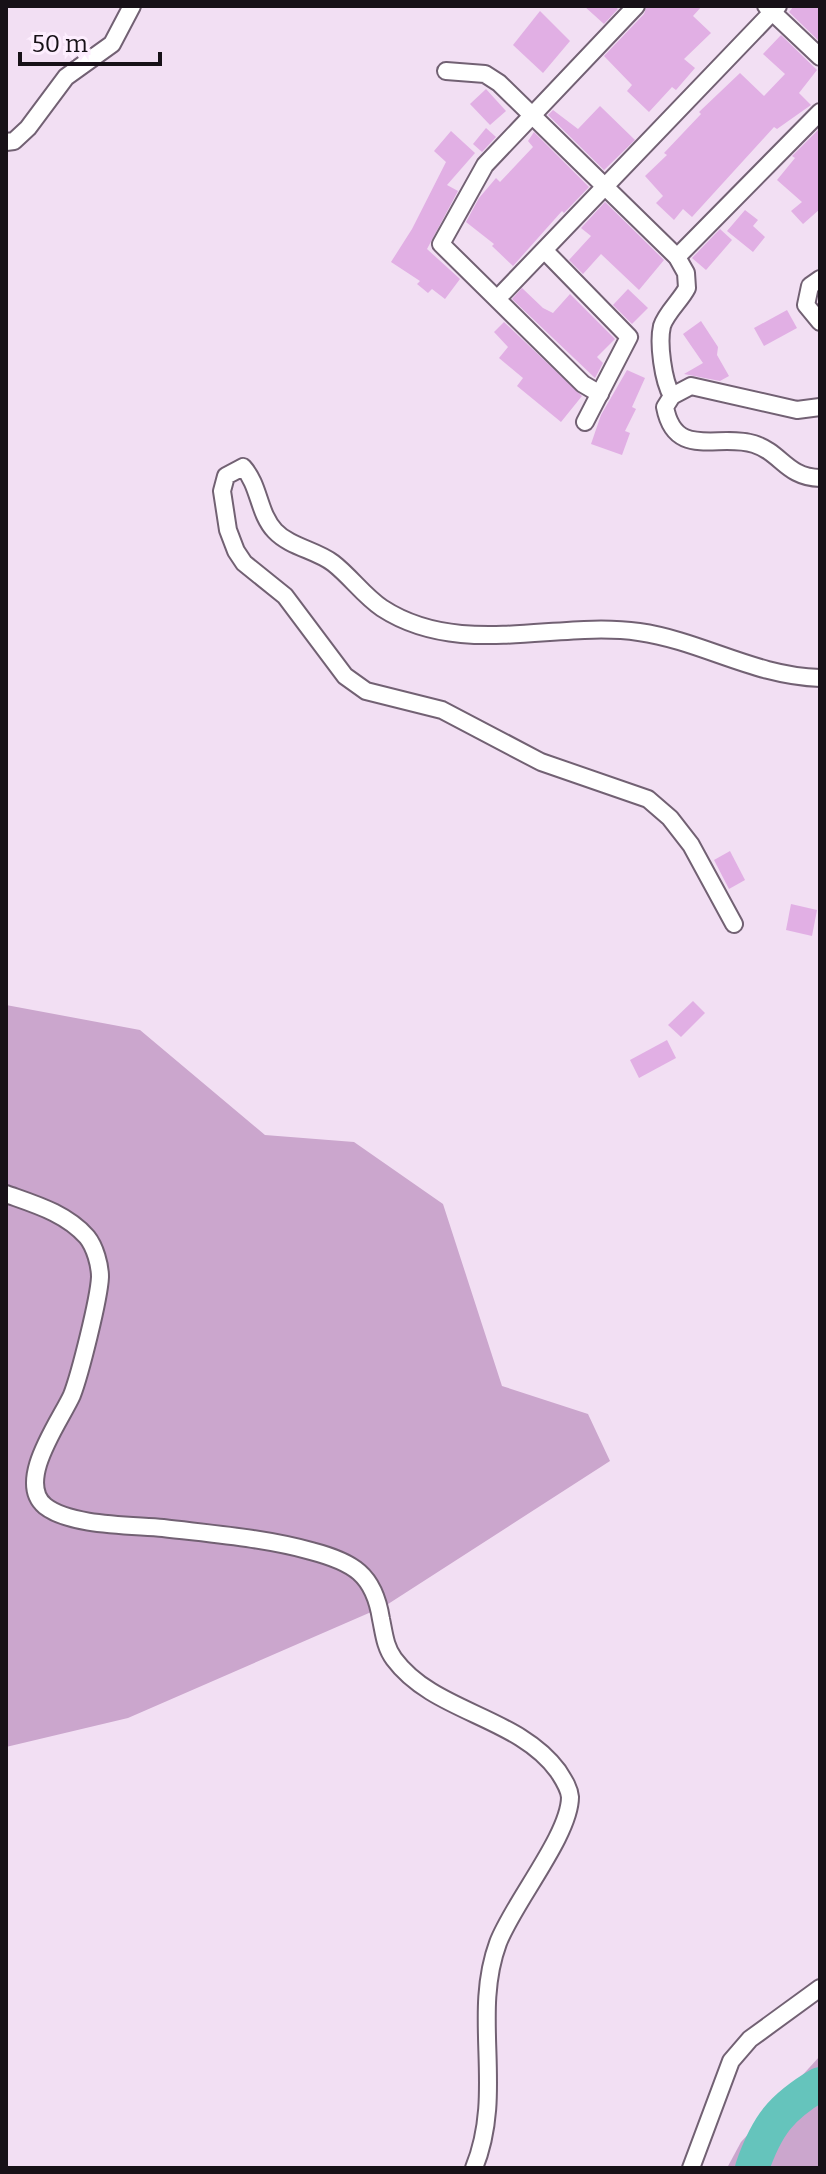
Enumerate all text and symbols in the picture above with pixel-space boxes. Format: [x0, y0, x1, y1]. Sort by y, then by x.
scale bar [20, 16, 160, 66]
text: 50 m [32, 30, 88, 58]

